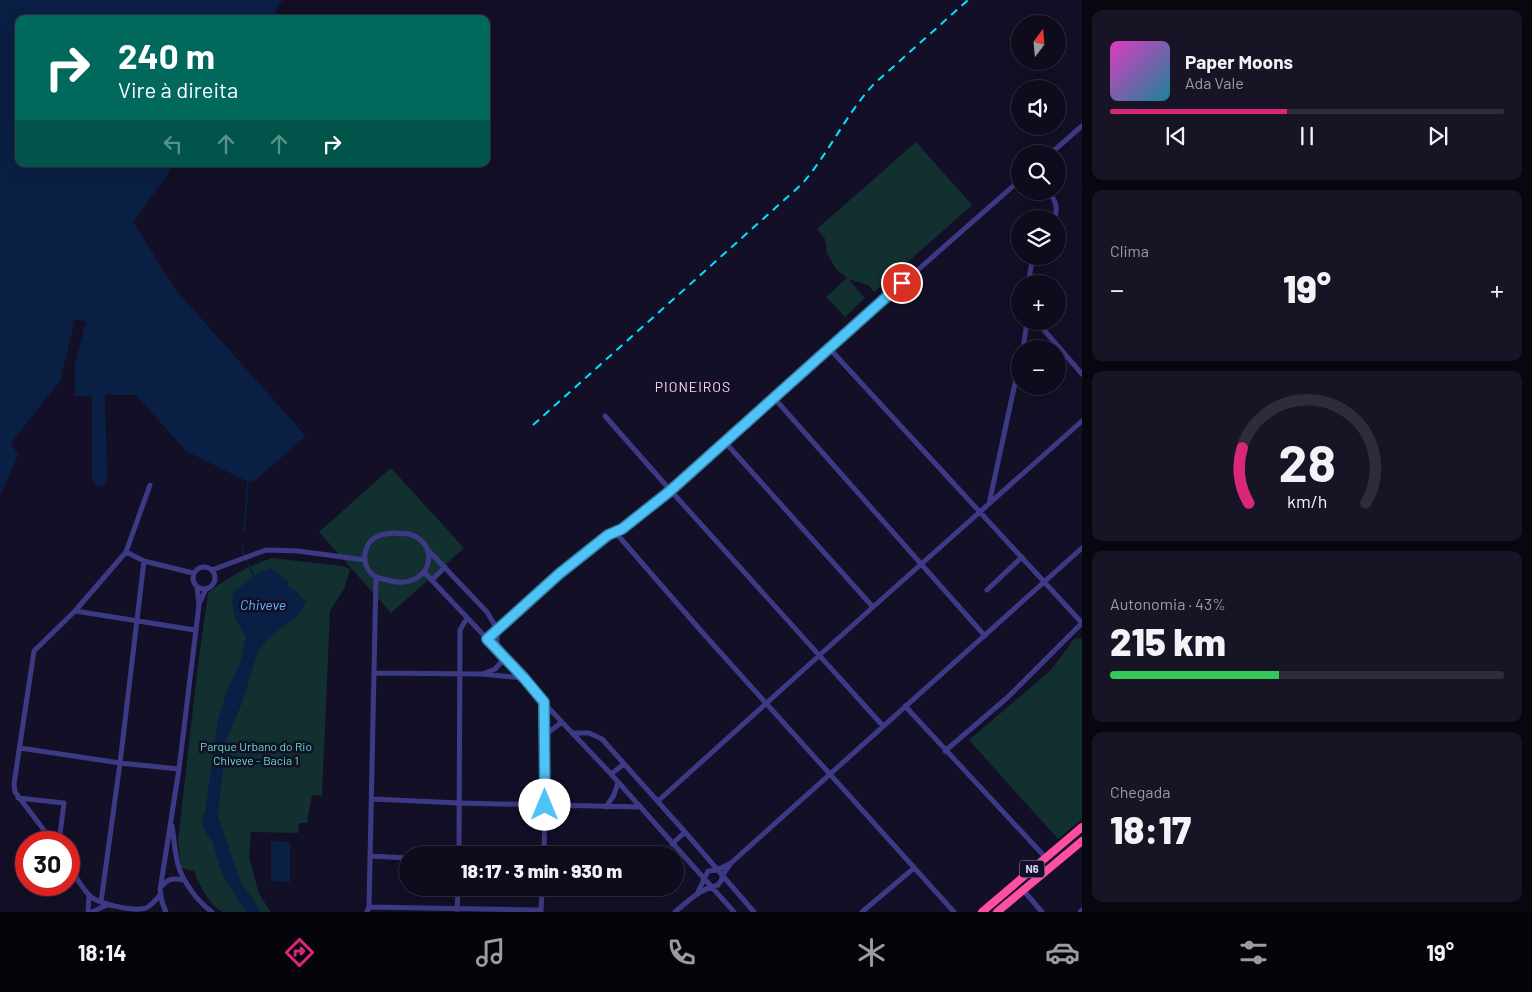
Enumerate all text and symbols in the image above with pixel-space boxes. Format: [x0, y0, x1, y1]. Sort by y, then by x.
north arrow [1011, 15, 1066, 70]
map controls [1011, 15, 1066, 395]
text: 240 m [118, 34, 215, 76]
icon: right [35, 35, 100, 100]
text: Paper Moons [1185, 50, 1293, 73]
text: Ada Vale [1185, 73, 1244, 92]
text: Vire à direita [118, 76, 238, 102]
button: sound [1011, 80, 1066, 135]
icon: previous [1162, 122, 1190, 150]
icon: pause [1293, 122, 1321, 150]
icon: next [1424, 122, 1452, 150]
icon: left [159, 130, 187, 158]
icon: ahead [212, 130, 240, 158]
icon: ahead [265, 130, 293, 158]
icon: right [318, 130, 346, 158]
button: search [1011, 145, 1066, 200]
button: layers [1011, 210, 1066, 265]
text: Clima [1110, 241, 1149, 260]
pin [881, 262, 923, 304]
text: 19° [1283, 265, 1331, 311]
icon: arrive [888, 269, 916, 297]
text: − [1110, 272, 1124, 306]
text: + [1490, 272, 1504, 306]
button: + [1011, 275, 1066, 330]
button: − [1011, 340, 1066, 395]
district label: PIONEIROS [655, 378, 731, 395]
text: 28 [1278, 430, 1336, 492]
text: km/h [1287, 490, 1327, 512]
text: Autonomia · 43% [1110, 594, 1226, 613]
water label: Chiveve [240, 596, 286, 613]
text: 215 km [1110, 618, 1226, 664]
park label: Parque Urbano do Rio Chiveve - Bacia 1 [200, 739, 312, 767]
position arrow [518, 778, 570, 830]
text: Chegada [1110, 782, 1170, 801]
text: 18:17 [1110, 806, 1191, 852]
speed limit sign: 30 [15, 831, 80, 896]
text: 18:17 · 3 min · 930 m [461, 859, 622, 882]
road number: N6 [1020, 861, 1044, 878]
icon: directions [282, 935, 317, 970]
icon: music [473, 935, 508, 970]
icon: phone [664, 935, 699, 970]
icon: climate [854, 935, 889, 970]
icon: car [1045, 935, 1080, 970]
icon: filters [1236, 935, 1271, 970]
text: 18:14 [78, 939, 127, 965]
text: 19° [1426, 939, 1454, 965]

